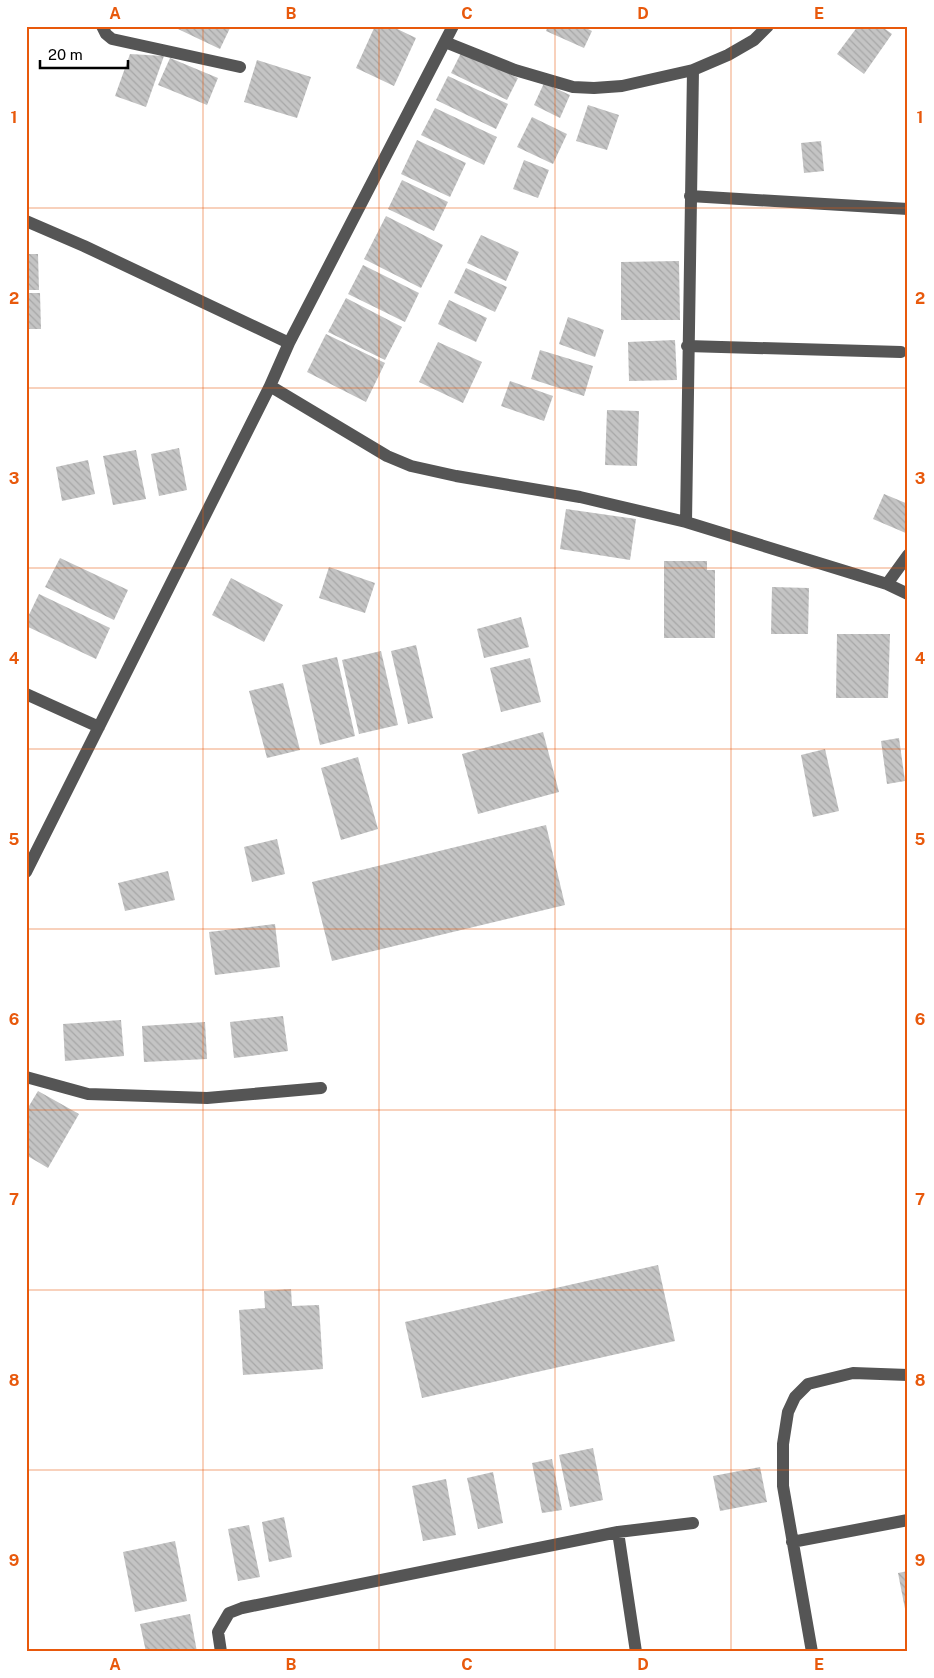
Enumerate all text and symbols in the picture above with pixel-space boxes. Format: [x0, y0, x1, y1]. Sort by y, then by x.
text: A [109, 4, 121, 23]
text: B [286, 4, 297, 23]
text: C [461, 4, 473, 23]
text: D [637, 4, 649, 23]
text: E [814, 4, 824, 23]
scale bar [40, 38, 128, 70]
text: 20 m [48, 46, 83, 63]
text: 1 [11, 108, 17, 127]
text: 1 [917, 108, 923, 127]
text: 2 [9, 289, 19, 308]
text: 2 [915, 289, 925, 308]
text: 3 [9, 469, 19, 488]
text: 3 [915, 469, 925, 488]
text: 4 [9, 649, 20, 668]
text: 4 [915, 649, 926, 668]
text: 5 [9, 830, 20, 849]
text: 5 [915, 830, 926, 849]
text: 6 [9, 1010, 19, 1029]
text: 6 [915, 1010, 925, 1029]
text: 7 [9, 1190, 19, 1209]
text: 7 [915, 1190, 925, 1209]
text: 8 [9, 1371, 20, 1390]
text: 8 [915, 1371, 926, 1390]
text: 9 [9, 1551, 19, 1570]
text: 9 [915, 1551, 925, 1570]
text: A [109, 1655, 121, 1674]
text: B [286, 1655, 297, 1674]
text: C [461, 1655, 473, 1674]
text: D [637, 1655, 649, 1674]
text: E [814, 1655, 824, 1674]

